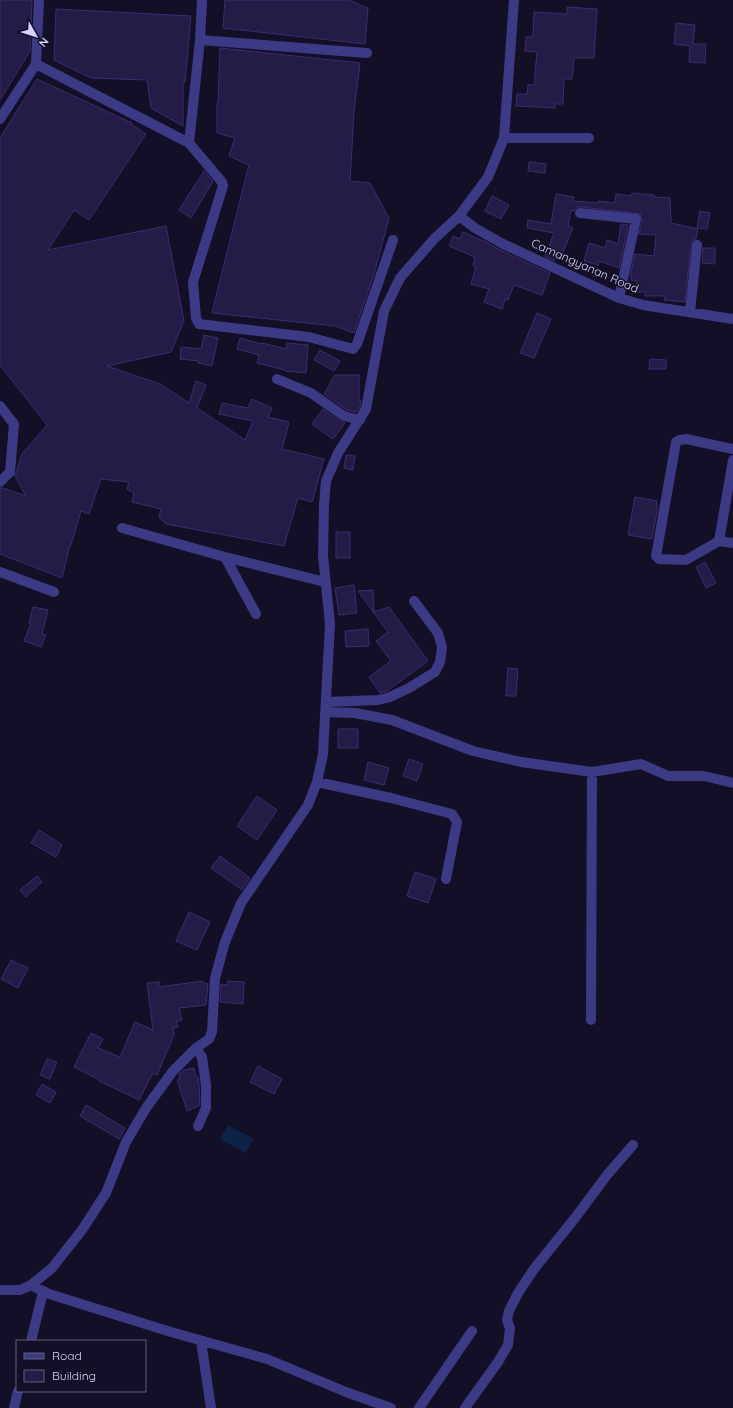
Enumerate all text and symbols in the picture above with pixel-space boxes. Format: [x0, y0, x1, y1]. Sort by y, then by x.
north arrow [16, 16, 56, 56]
text: N [36, 35, 52, 50]
street label: Camangyanan Road [529, 235, 641, 296]
legend [16, 1340, 146, 1392]
text: Road [52, 1348, 82, 1363]
text: Building [52, 1368, 96, 1383]

